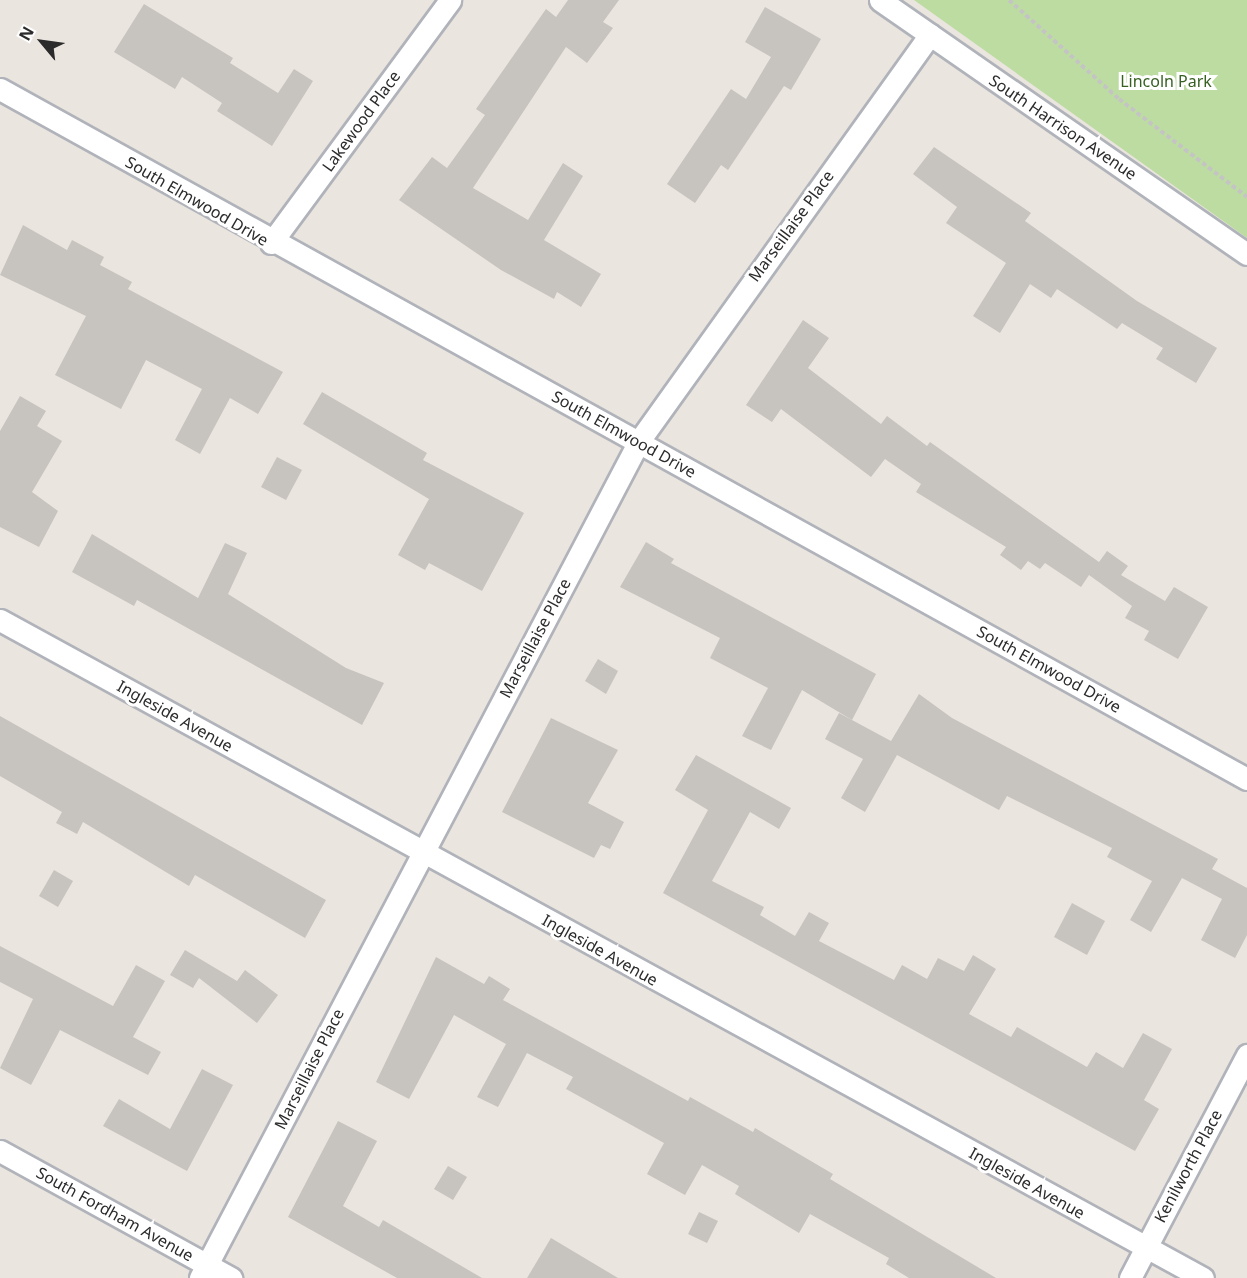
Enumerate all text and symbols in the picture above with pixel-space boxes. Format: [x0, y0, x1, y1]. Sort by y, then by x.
north arrow [12, 12, 72, 72]
text: N [13, 22, 39, 44]
street label: Lakewood Place [318, 67, 404, 175]
street label: South Harrison Avenue [986, 70, 1140, 184]
park label: Lincoln Park [1120, 71, 1212, 91]
street label: South Elmwood Drive [122, 152, 272, 250]
street label: Marseillaise Place [744, 167, 838, 285]
street label: South Elmwood Drive [549, 386, 699, 482]
street label: Marseillaise Place [495, 575, 575, 701]
street label: South Elmwood Drive [974, 621, 1124, 717]
street label: Ingleside Avenue [114, 676, 236, 756]
street label: Ingleside Avenue [539, 910, 661, 990]
street label: Marseillaise Place [270, 1006, 348, 1132]
street label: Kenilworth Place [1150, 1106, 1226, 1226]
street label: Ingleside Avenue [966, 1143, 1088, 1223]
street label: South Fordham Avenue [33, 1163, 197, 1265]

